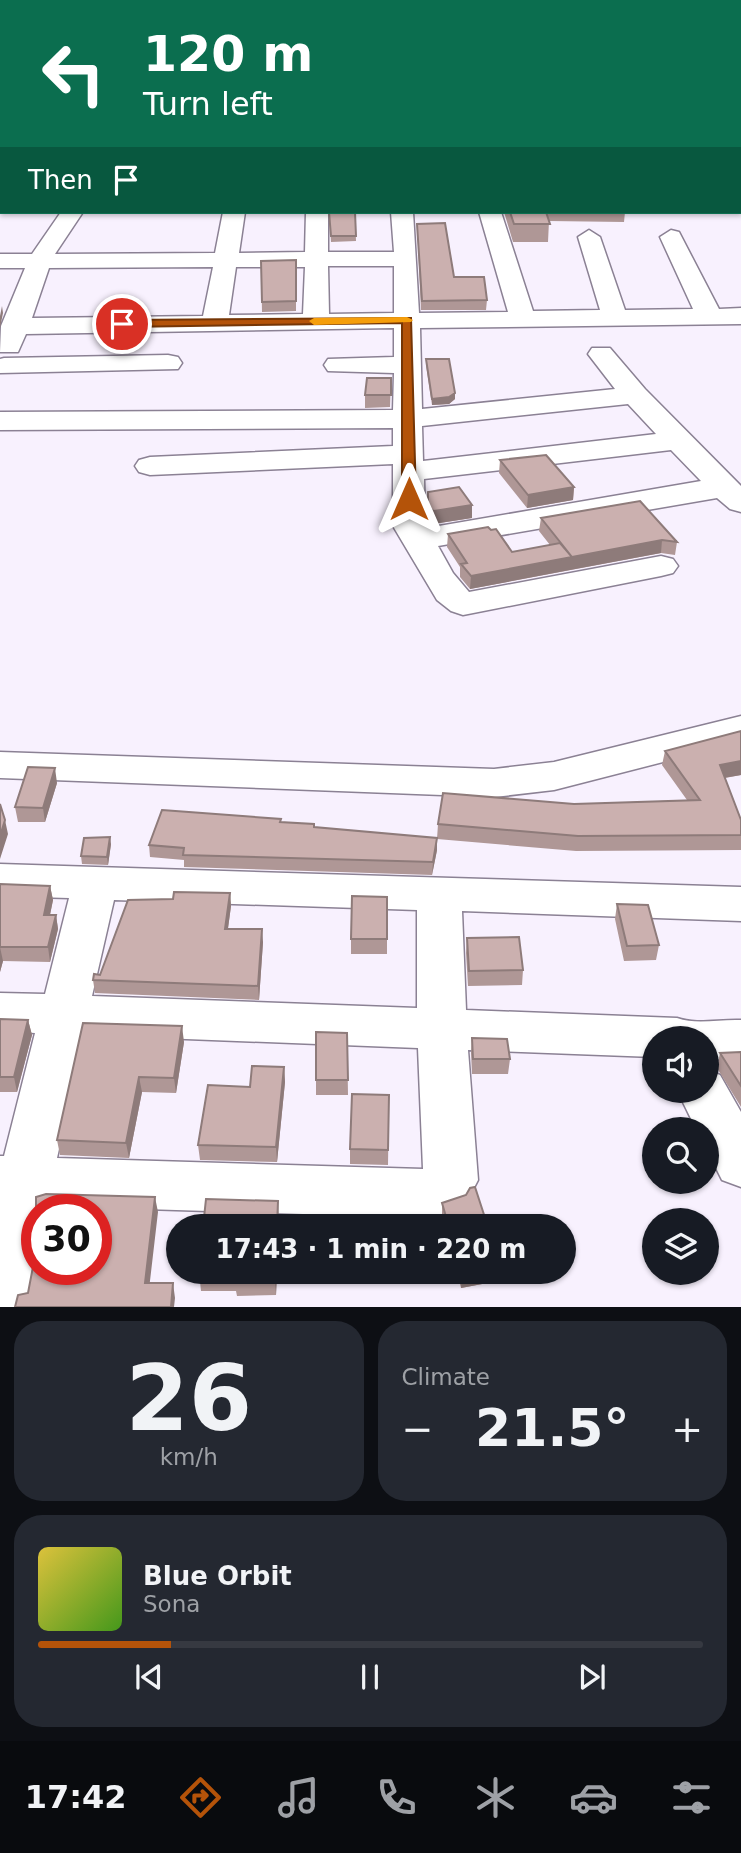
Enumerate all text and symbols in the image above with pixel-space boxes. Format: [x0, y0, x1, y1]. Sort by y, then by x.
text: 120 m [143, 26, 313, 83]
icon: left [28, 28, 119, 119]
text: Turn left [143, 85, 273, 123]
icon: arrive [107, 161, 145, 199]
text: Then [28, 165, 93, 195]
pin [92, 294, 152, 354]
icon: arrive [103, 305, 141, 343]
position arrow [372, 462, 446, 536]
map controls [642, 1026, 719, 1285]
button: sound [642, 1026, 719, 1103]
button: search [642, 1117, 719, 1194]
speed limit sign: 30 [21, 1194, 112, 1285]
button: layers [642, 1208, 719, 1285]
text: 17:43 · 1 min · 220 m [216, 1234, 526, 1264]
text: 26 [125, 1346, 252, 1451]
text: Climate [402, 1364, 490, 1390]
text: 21.5° [475, 1398, 629, 1458]
text: − [402, 1407, 433, 1451]
text: + [671, 1407, 703, 1451]
text: km/h [160, 1444, 218, 1470]
text: Blue Orbit [143, 1561, 292, 1591]
text: Sona [143, 1591, 200, 1617]
icon: previous [130, 1658, 168, 1696]
icon: pause [351, 1658, 389, 1696]
icon: next [573, 1658, 611, 1696]
icon: directions [176, 1773, 225, 1822]
icon: music [274, 1773, 323, 1822]
icon: phone [372, 1773, 421, 1822]
icon: climate [471, 1773, 520, 1822]
icon: car [569, 1773, 618, 1822]
icon: filters [667, 1773, 716, 1822]
text: 17:42 [25, 1778, 127, 1816]

